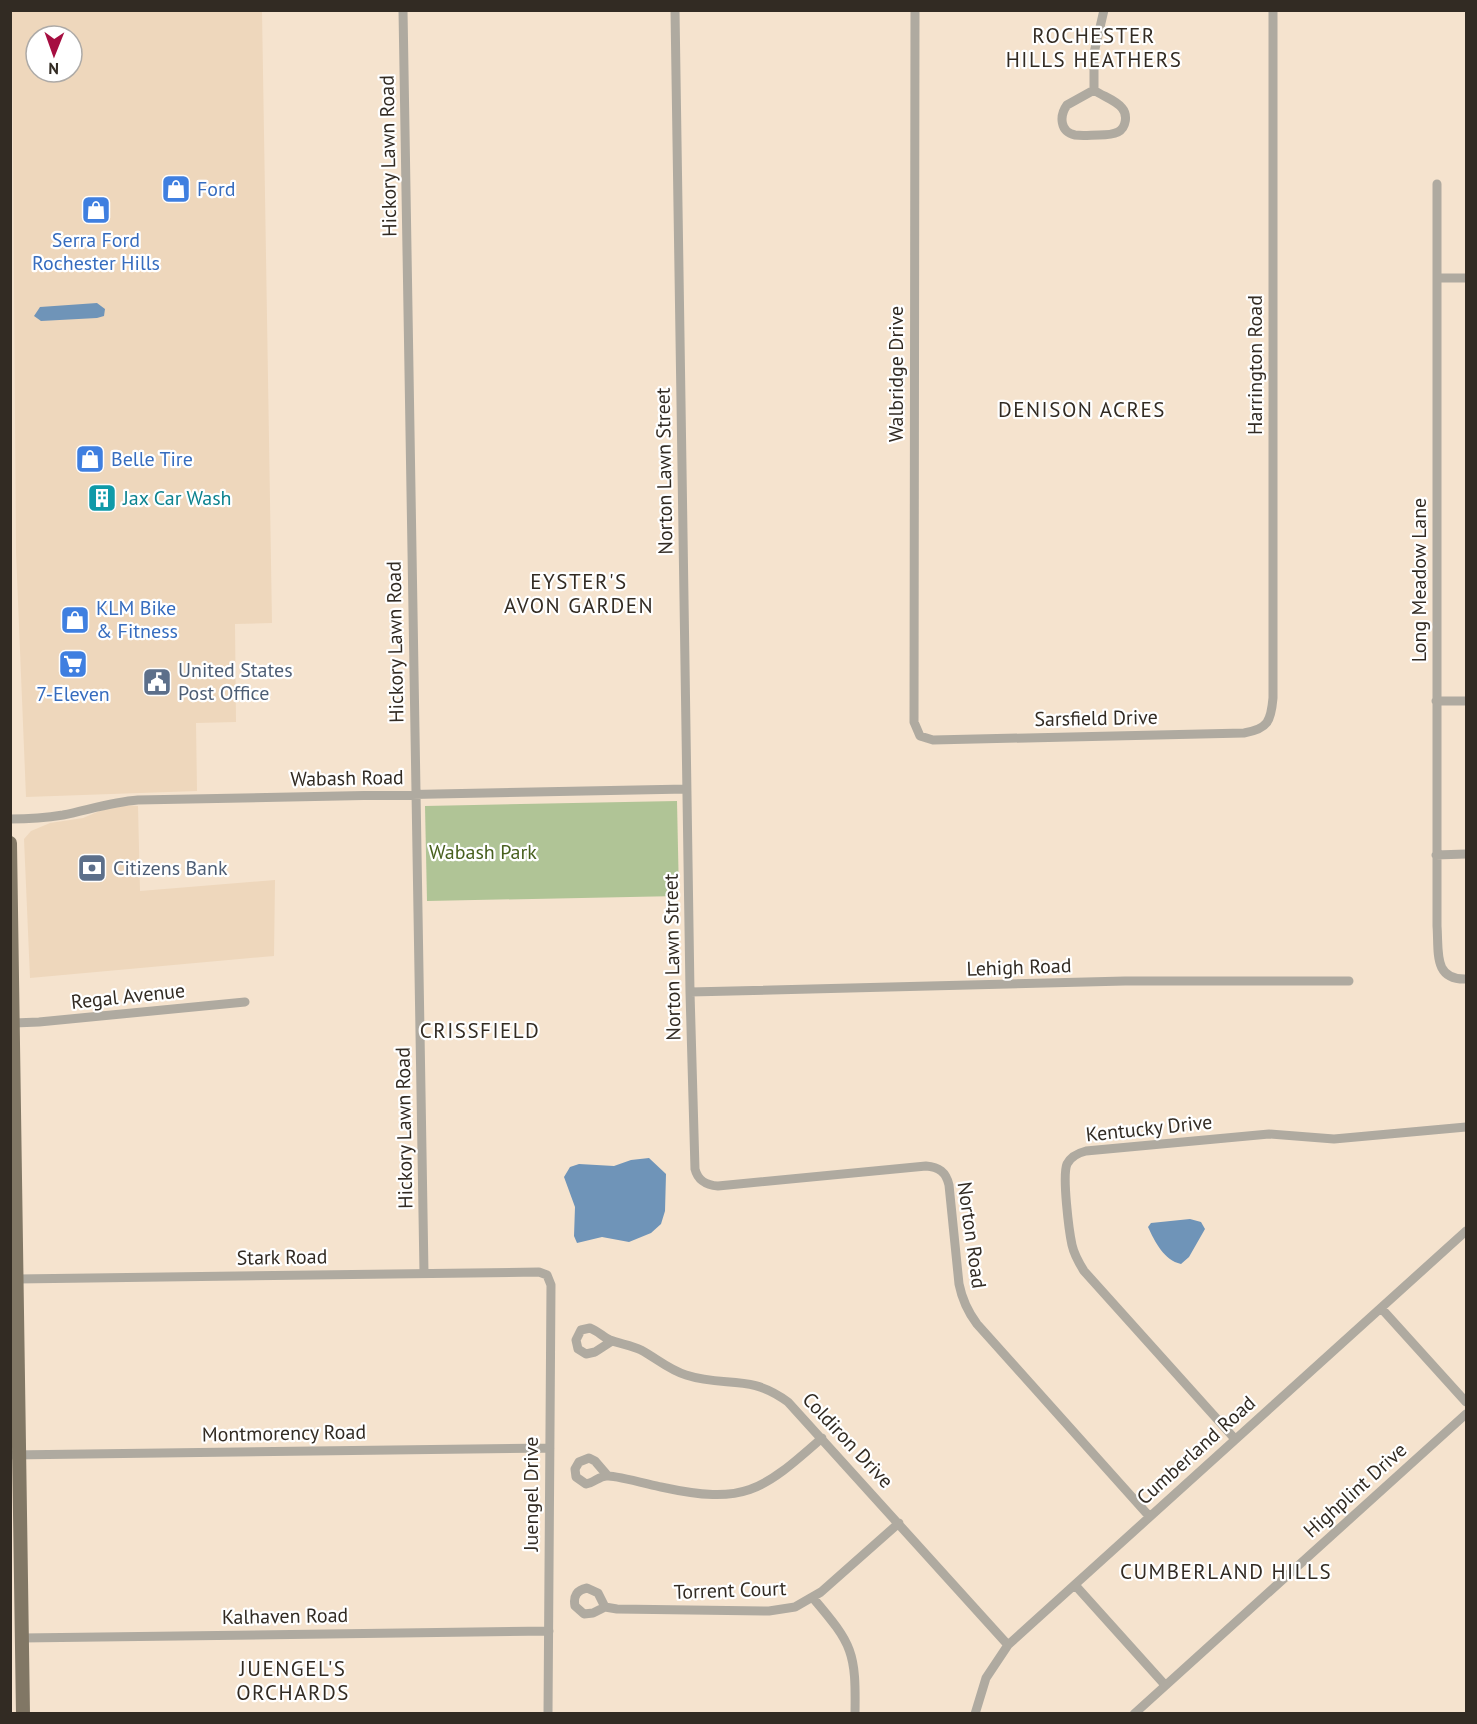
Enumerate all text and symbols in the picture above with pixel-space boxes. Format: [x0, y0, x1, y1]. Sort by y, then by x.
district label: ROCHESTER HILLS HEATHERS [1006, 22, 1182, 73]
north arrow [24, 24, 84, 84]
text: N [48, 59, 59, 79]
street label: Hickory Lawn Road [374, 75, 402, 237]
shop icon: Ford [160, 173, 192, 205]
place label: Ford [197, 176, 236, 202]
shop icon: Serra Ford Rochester Hills [80, 194, 112, 226]
place label: Serra Ford Rochester Hills [32, 227, 160, 276]
street label: Harrington Road [1242, 295, 1268, 435]
street label: Walbridge Drive [883, 306, 909, 442]
street label: Norton Lawn Street [650, 387, 678, 555]
district label: DENISON ACRES [998, 396, 1166, 423]
shop icon: Belle Tire [74, 443, 106, 475]
place label: Belle Tire [111, 446, 193, 472]
building icon: Jax Car Wash [86, 482, 118, 514]
place label: Jax Car Wash [122, 485, 232, 511]
street label: Long Meadow Lane [1406, 498, 1432, 662]
street label: Hickory Lawn Road [381, 561, 409, 723]
district label: EYSTER'S AVON GARDEN [504, 568, 654, 619]
place label: KLM Bike & Fitness [96, 595, 178, 644]
shop icon: KLM Bike & Fitness [59, 604, 91, 636]
supermarket icon: 7-Eleven [57, 648, 89, 680]
place label: United States Post Office [178, 657, 293, 706]
public building icon: United States Post Office [141, 666, 173, 698]
place label: 7-Eleven [36, 681, 110, 707]
street label: Sarsfield Drive [1034, 704, 1158, 732]
street label: Wabash Road [290, 764, 404, 792]
park label: Wabash Park [429, 839, 537, 865]
bank icon: Citizens Bank [76, 852, 108, 884]
place label: Citizens Bank [113, 855, 228, 881]
street label: Norton Lawn Street [658, 873, 686, 1041]
street label: Lehigh Road [966, 952, 1072, 982]
street label: Regal Avenue [70, 977, 186, 1015]
district label: CRISSFIELD [420, 1017, 540, 1044]
street label: Hickory Lawn Road [390, 1047, 418, 1209]
street label: Kentucky Drive [1084, 1108, 1214, 1148]
street label: Norton Road [952, 1180, 992, 1290]
street label: Stark Road [236, 1243, 328, 1271]
street label: Coldiron Drive [797, 1387, 899, 1493]
street label: Cumberland Road [1131, 1390, 1261, 1510]
street label: Montmorency Road [202, 1419, 366, 1447]
street label: Juengel Drive [518, 1437, 544, 1552]
street label: Highplint Drive [1298, 1437, 1412, 1543]
district label: CUMBERLAND HILLS [1120, 1558, 1332, 1585]
street label: Torrent Court [673, 1575, 787, 1605]
street label: Kalhaven Road [222, 1602, 348, 1630]
district label: JUENGEL'S ORCHARDS [236, 1655, 350, 1706]

